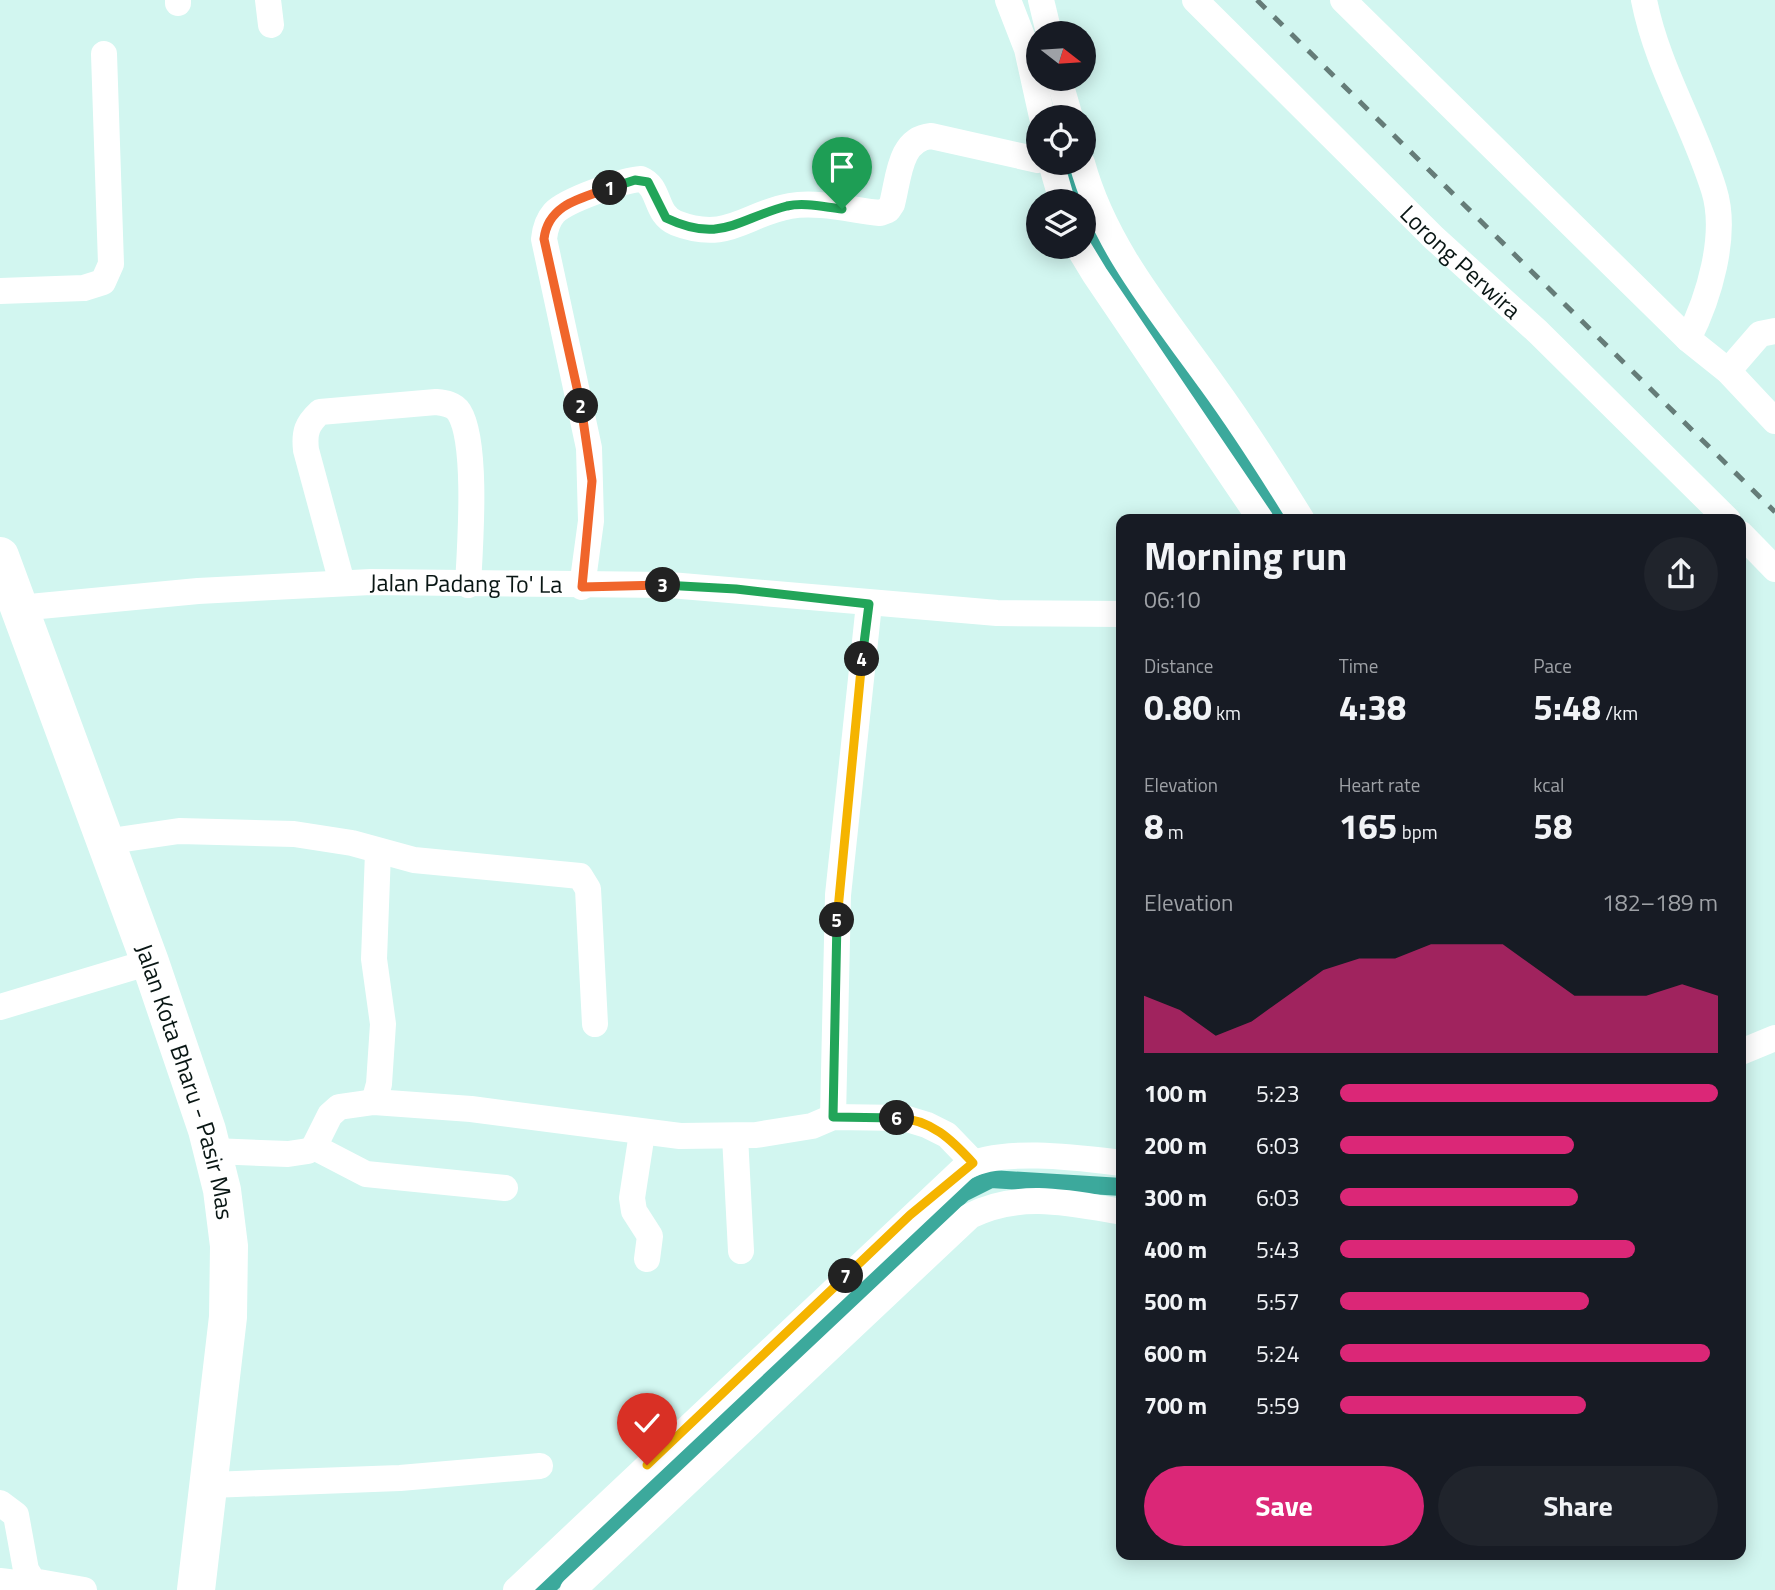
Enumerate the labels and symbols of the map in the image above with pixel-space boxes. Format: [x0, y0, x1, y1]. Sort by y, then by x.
north arrow [1026, 21, 1096, 91]
pin [812, 137, 872, 209]
pin: 1 [592, 170, 628, 206]
street label: Lorong Perwira [1392, 196, 1530, 327]
pin: 2 [564, 388, 598, 424]
street label: Jalan Padang To' La [369, 564, 562, 602]
pin: 3 [646, 568, 680, 602]
pin: 4 [844, 642, 880, 676]
pin: 5 [820, 902, 854, 937]
street label: Jalan Kota Bharu - Pasir Mas [127, 938, 244, 1222]
pin: 6 [880, 1100, 914, 1136]
pin: 7 [828, 1258, 864, 1294]
pin [617, 1393, 677, 1465]

